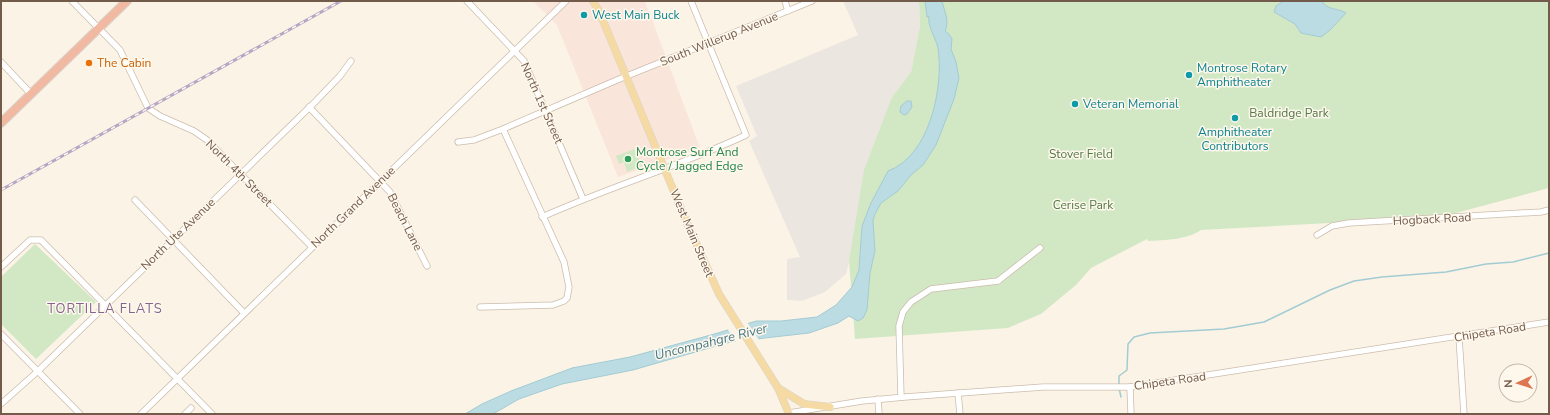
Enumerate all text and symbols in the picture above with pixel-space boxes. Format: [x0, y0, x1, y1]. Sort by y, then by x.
place label: West Main Buck [592, 7, 681, 23]
street label: South Willerup Avenue [657, 8, 781, 70]
marker: West Main Buck [579, 10, 589, 20]
place label: The Cabin [97, 55, 151, 71]
marker: The Cabin [84, 58, 94, 68]
street label: North 1st Street [517, 60, 567, 147]
place label: Montrose Rotary Amphitheater [1197, 60, 1288, 90]
marker: Montrose Rotary Amphitheater [1184, 70, 1194, 80]
place label: Veteran Memorial [1082, 96, 1179, 112]
marker: Veteran Memorial [1070, 99, 1080, 109]
park label: Baldridge Park [1249, 105, 1330, 121]
marker: Amphitheater Contributors [1230, 113, 1240, 123]
place label: Amphitheater Contributors [1198, 124, 1273, 154]
street label: North 4th Street [202, 136, 276, 210]
place label: Montrose Surf And Cycle / Jagged Edge [636, 144, 743, 174]
park label: Stover Field [1049, 146, 1113, 162]
marker: Montrose Surf And Cycle / Jagged Edge [623, 154, 633, 164]
street label: North Grand Avenue [307, 163, 399, 251]
street label: West Main Street [666, 187, 718, 280]
street label: Beach Lane [384, 191, 426, 253]
street label: North Ute Avenue [137, 194, 219, 274]
park label: Cerise Park [1053, 197, 1114, 213]
street label: Hogback Road [1392, 209, 1472, 229]
district label: TORTILLA FLATS [47, 300, 163, 318]
street label: Chipeta Road [1453, 318, 1527, 346]
water label: Uncompahgre River [653, 319, 769, 365]
north arrow [1498, 363, 1538, 403]
street label: Chipeta Road [1133, 368, 1207, 394]
text: N [1501, 379, 1516, 388]

